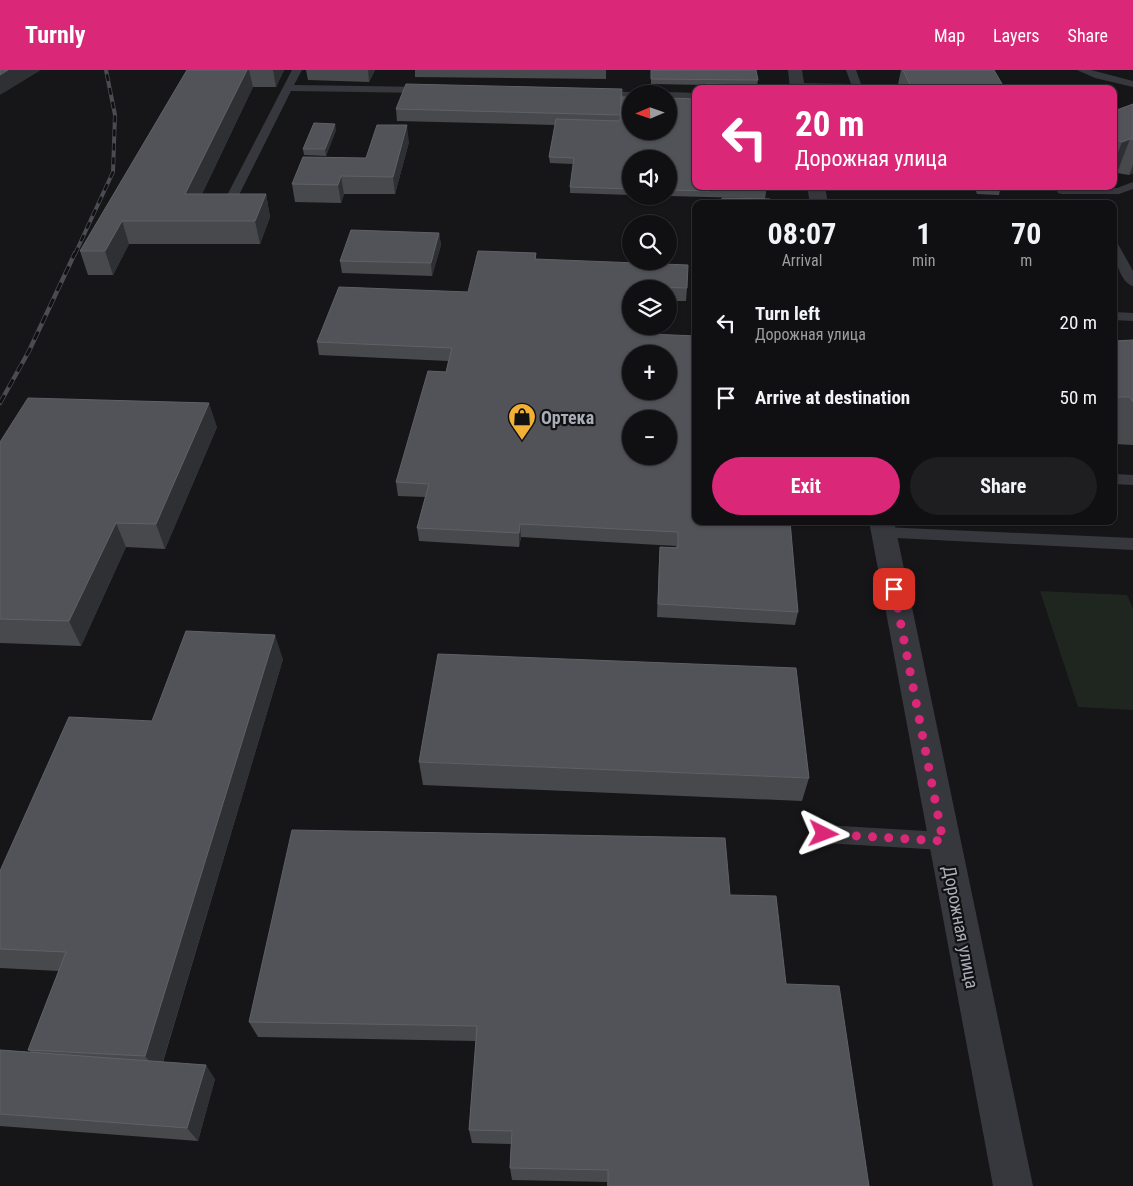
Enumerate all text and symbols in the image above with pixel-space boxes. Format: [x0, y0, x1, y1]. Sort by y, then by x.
text: Turnly [25, 21, 86, 49]
text: Map [934, 25, 965, 46]
text: Layers [993, 25, 1040, 46]
text: Share [1068, 25, 1108, 46]
north arrow [622, 85, 678, 140]
map controls [622, 85, 677, 465]
text: 20 m [795, 104, 864, 145]
icon: left [712, 105, 777, 170]
text: Дорожная улица [795, 146, 947, 171]
button: sound [622, 150, 677, 205]
button: search [622, 215, 677, 270]
text: 08:07 [768, 216, 836, 251]
text: 1 [916, 216, 931, 251]
text: 70 [1011, 216, 1041, 251]
text: Arrival [782, 251, 822, 270]
text: min [912, 251, 935, 270]
text: m [1020, 251, 1032, 270]
button: layers [622, 280, 677, 335]
text: Turn left [755, 302, 820, 325]
icon: left [712, 309, 740, 337]
text: 20 m [1060, 311, 1097, 334]
text: Дорожная улица [755, 325, 866, 344]
button: + [622, 345, 677, 400]
icon: arrive [712, 384, 740, 412]
text: Arrive at destination [755, 386, 910, 409]
text: 50 m [1060, 386, 1097, 409]
shop icon: Ортека [507, 402, 537, 441]
place label: Ортека [541, 407, 594, 428]
button: − [622, 410, 677, 465]
button: Exit [712, 457, 900, 515]
button: Share [910, 457, 1097, 515]
pin [873, 568, 915, 610]
icon: arrive [880, 575, 908, 603]
position arrow [797, 807, 849, 859]
street label: Дорожная улица [939, 864, 983, 990]

